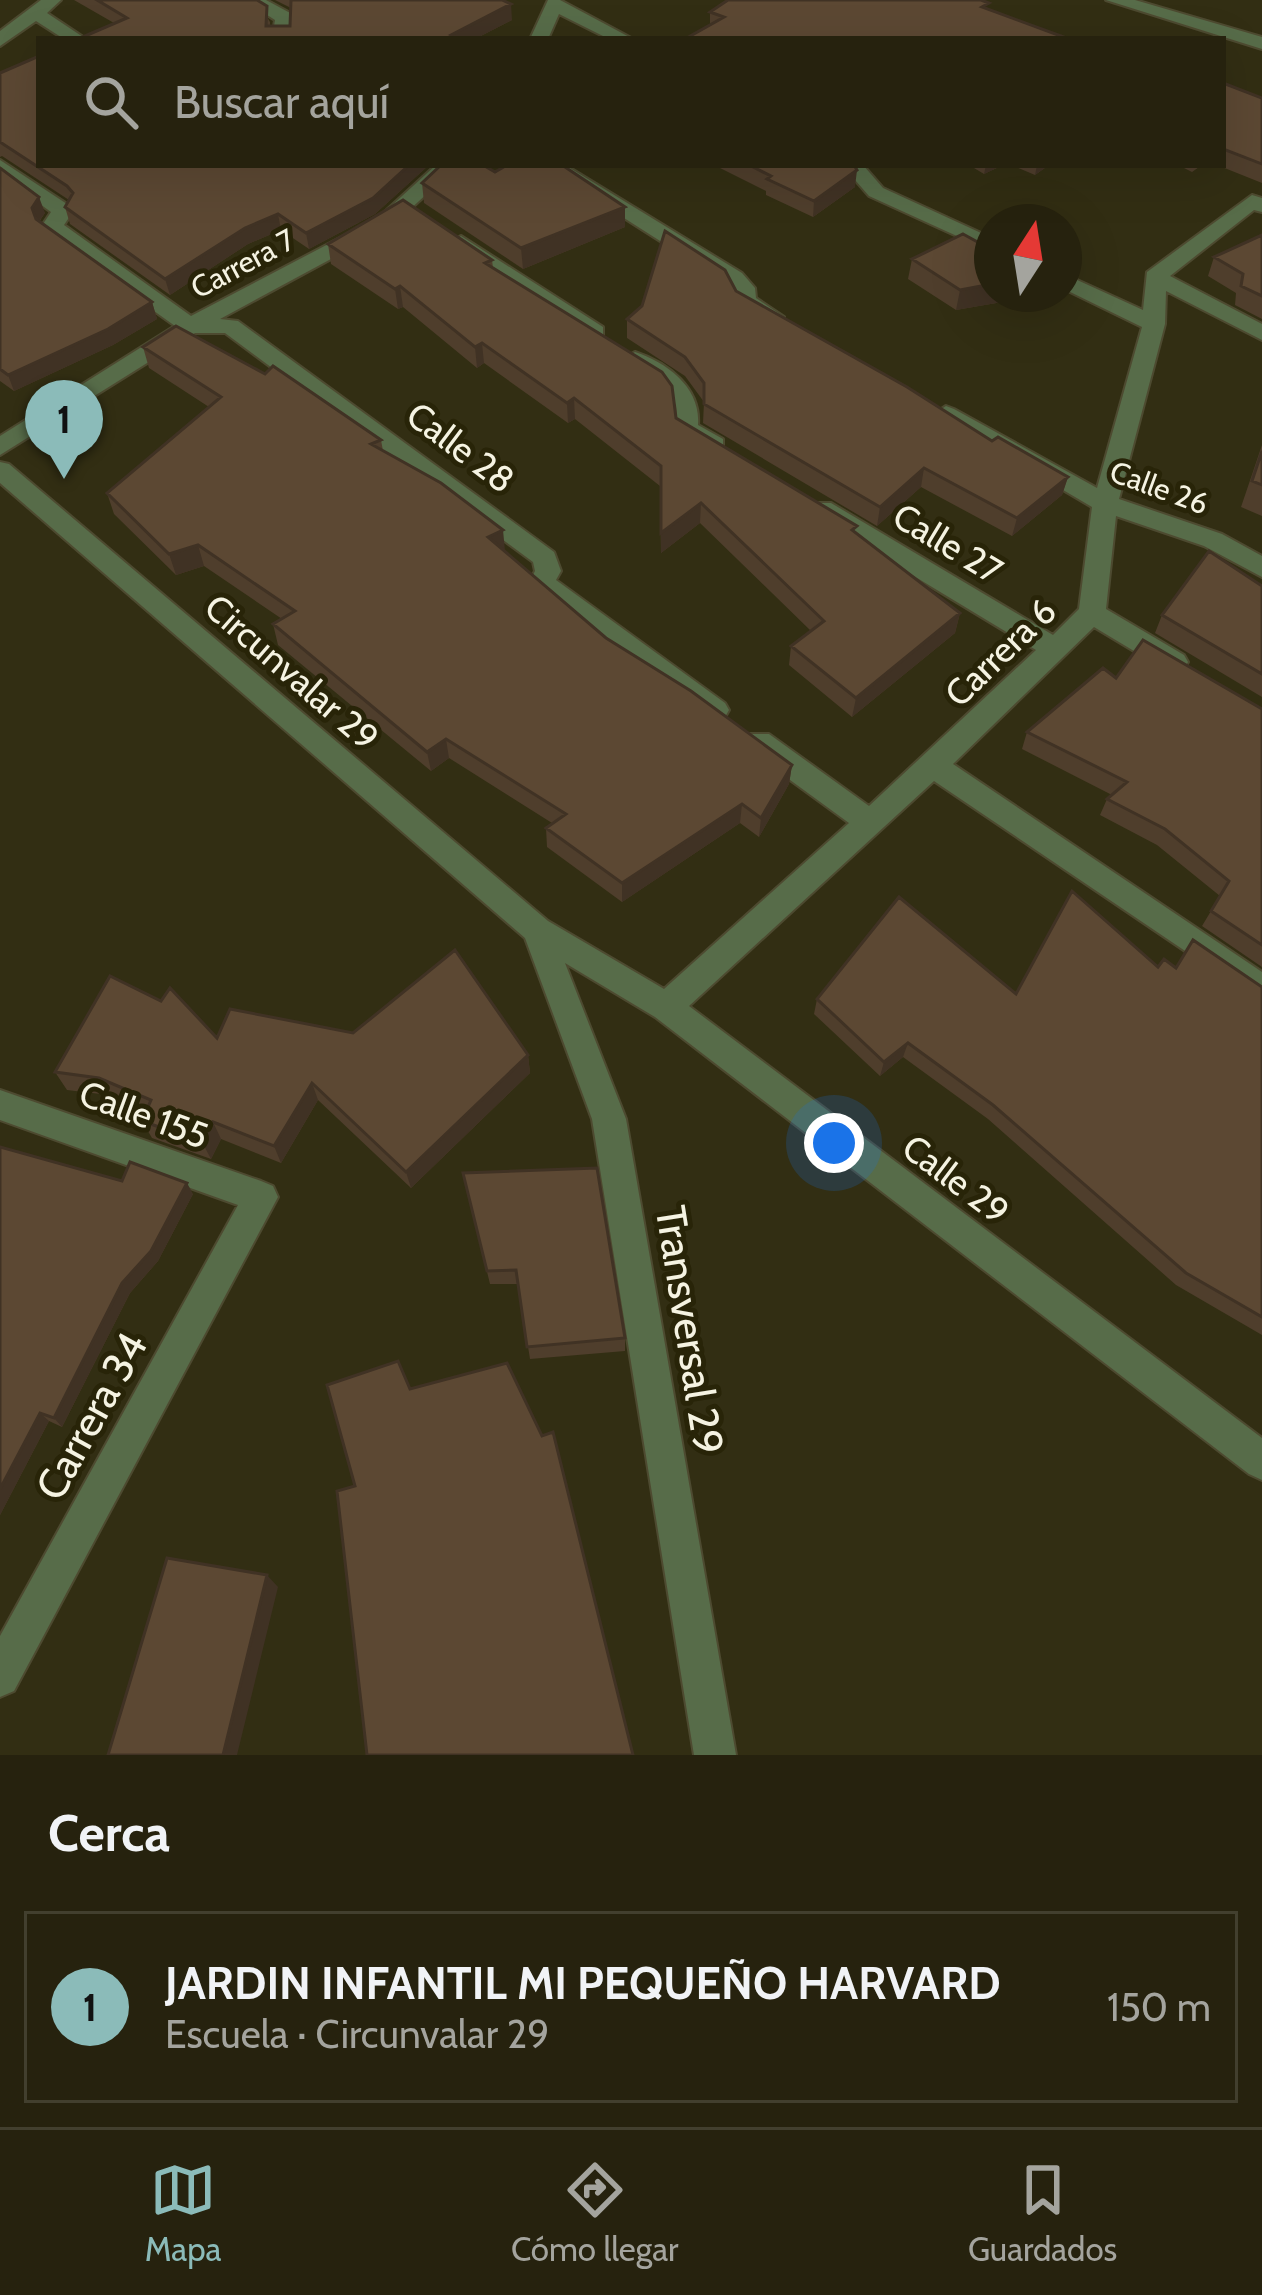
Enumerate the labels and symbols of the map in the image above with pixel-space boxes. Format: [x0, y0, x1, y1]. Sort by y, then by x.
north arrow [974, 204, 1082, 312]
street label: Carrera 7 [184, 221, 301, 306]
pin: 1 [25, 380, 103, 479]
street label: Calle 28 [398, 392, 524, 502]
street label: Calle 26 [1105, 453, 1213, 522]
street label: Calle 27 [885, 493, 1011, 593]
street label: Circunvalar 29 [196, 585, 388, 759]
street label: Carrera 6 [935, 589, 1065, 715]
street label: Calle 155 [74, 1070, 214, 1158]
your location [804, 1113, 864, 1173]
street label: Calle 29 [894, 1125, 1018, 1233]
street label: Transversal 29 [645, 1202, 735, 1458]
street label: Carrera 34 [24, 1323, 158, 1509]

